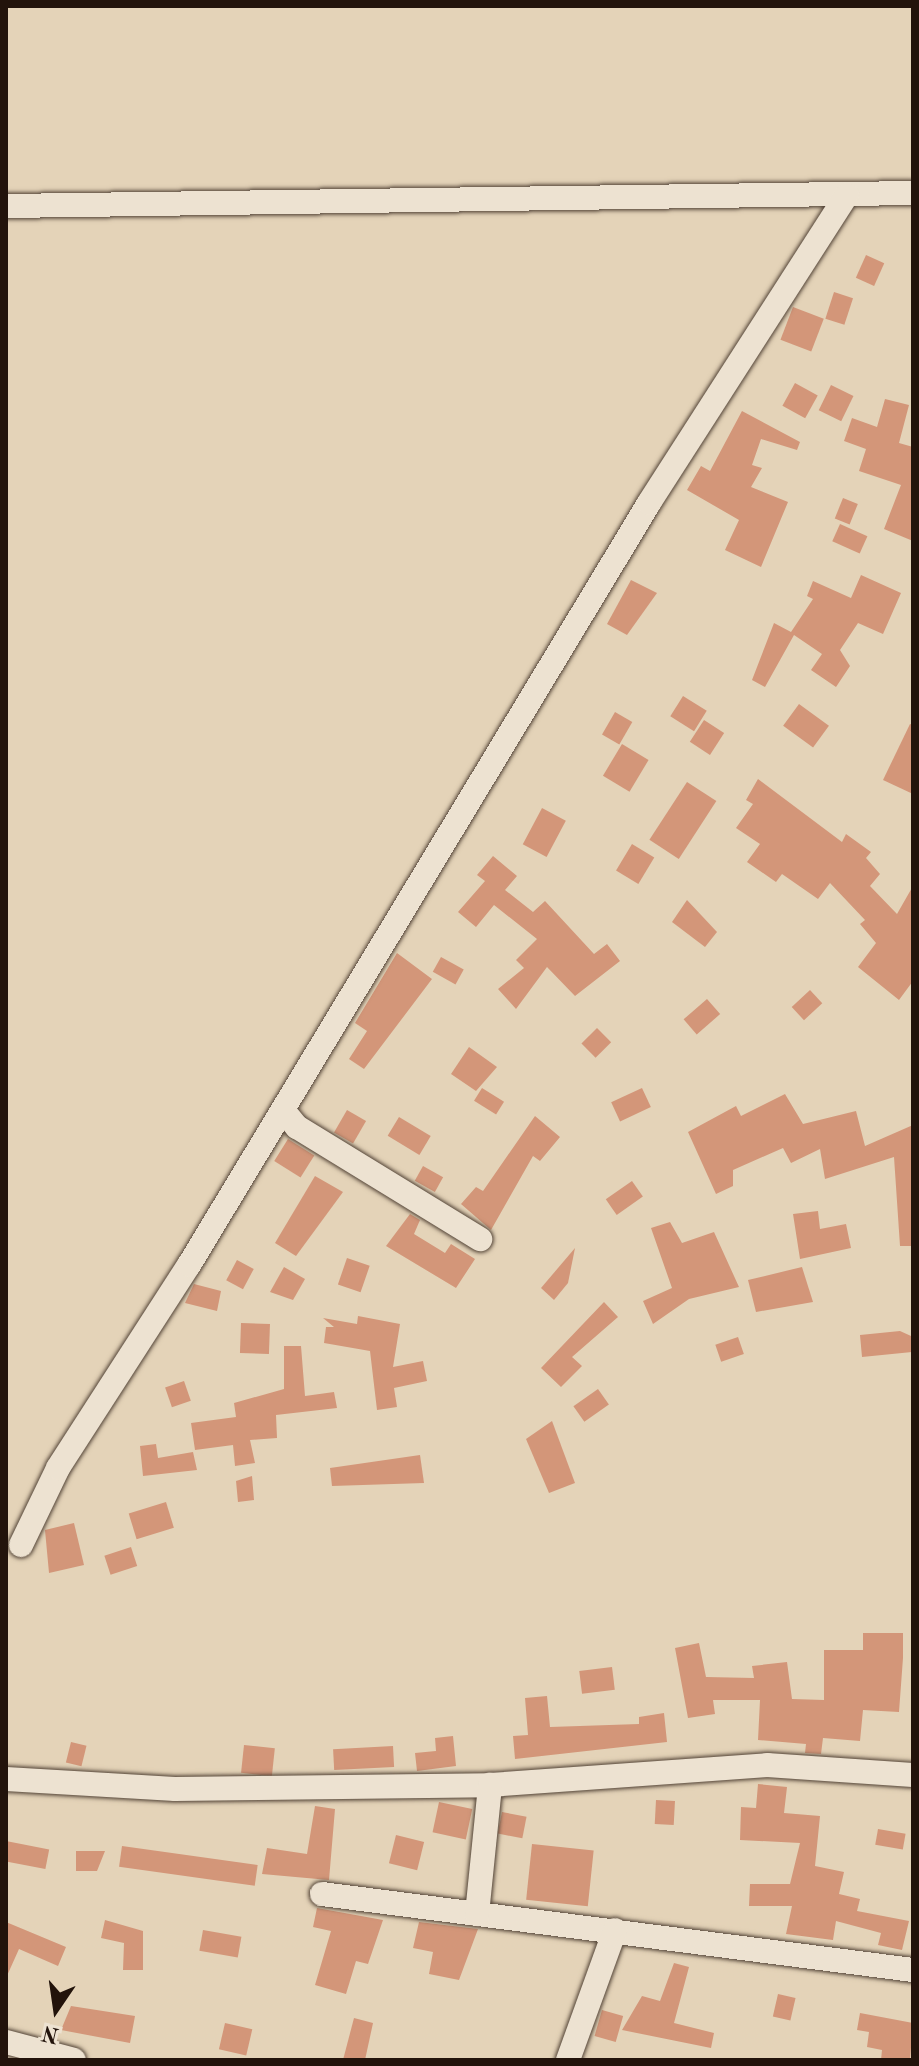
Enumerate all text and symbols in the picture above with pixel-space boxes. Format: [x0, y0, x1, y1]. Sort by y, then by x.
north arrow [16, 1970, 96, 2050]
text: N [40, 2021, 61, 2046]

